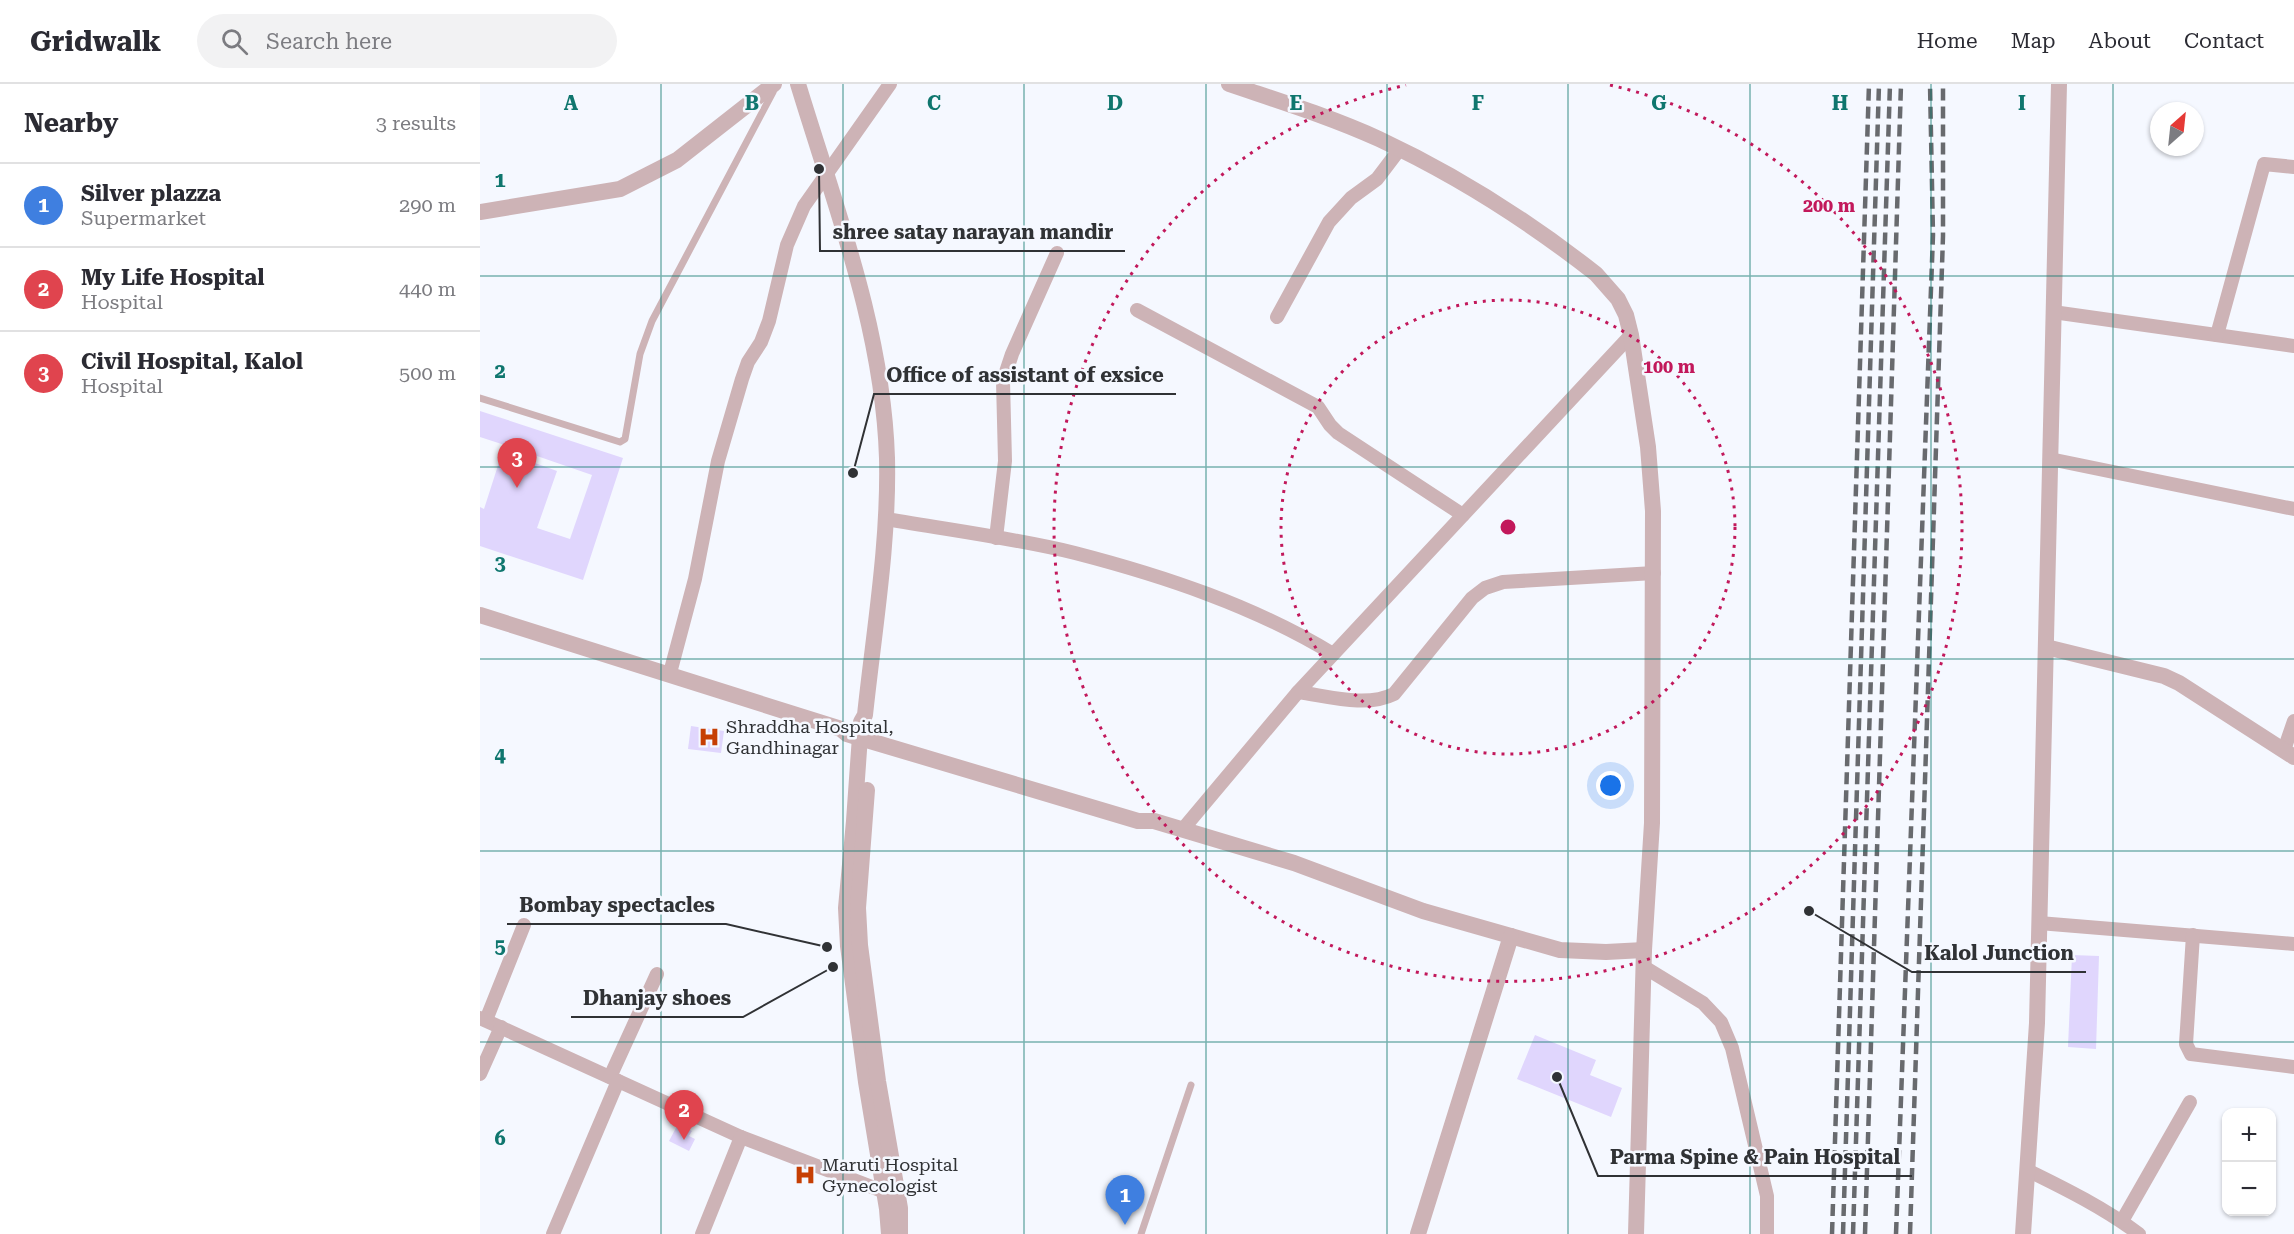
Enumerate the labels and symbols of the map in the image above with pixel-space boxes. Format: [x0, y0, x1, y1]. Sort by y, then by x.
text: A [564, 91, 579, 115]
text: B [745, 91, 759, 115]
text: C [927, 91, 941, 115]
text: D [1107, 91, 1123, 115]
text: E [1290, 91, 1303, 115]
text: F [1472, 91, 1484, 115]
text: G [1651, 91, 1667, 115]
text: H [1832, 91, 1848, 115]
text: I [2018, 91, 2026, 115]
north arrow [2150, 102, 2204, 156]
text: 1 [494, 168, 506, 192]
text: 200 m [1803, 195, 1856, 216]
callout: shree satay narayan mandir [820, 213, 1125, 251]
text: shree satay narayan mandir [833, 220, 1113, 244]
callout: Office of assistant of exsice [874, 356, 1176, 394]
text: 100 m [1643, 356, 1696, 377]
text: 2 [494, 359, 506, 383]
text: Office of assistant of exsice [886, 363, 1164, 387]
pin: 3 [498, 438, 537, 488]
centre of rings [1498, 517, 1518, 537]
text: 3 [494, 551, 506, 575]
place label: Shraddha Hospital, Gandhinagar [726, 716, 893, 758]
hospital icon: Shraddha Hospital, Gandhinagar [697, 725, 721, 749]
text: 4 [494, 743, 506, 767]
your location [1596, 771, 1625, 800]
callout: Bombay spectacles [507, 886, 726, 924]
text: Bombay spectacles [519, 893, 715, 917]
text: 5 [494, 934, 506, 958]
callout: Kalol Junction [1912, 934, 2086, 972]
text: Kalol Junction [1924, 941, 2074, 965]
callout: Dhanjay shoes [571, 979, 743, 1017]
text: Dhanjay shoes [583, 986, 731, 1010]
pin: 2 [664, 1090, 704, 1140]
text: 6 [494, 1126, 506, 1150]
callout: Parma Spine & Pain Hospital [1598, 1138, 1912, 1176]
text: Parma Spine & Pain Hospital [1610, 1145, 1901, 1169]
place label: Maruti Hospital Gynecologist [822, 1154, 959, 1196]
hospital icon: Maruti Hospital Gynecologist [793, 1163, 817, 1187]
pin: 1 [1106, 1176, 1144, 1225]

